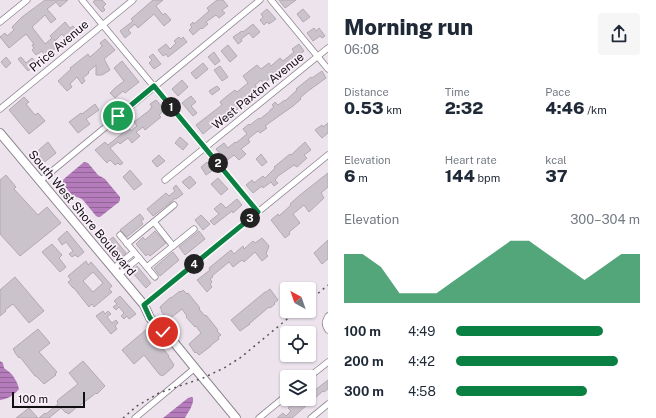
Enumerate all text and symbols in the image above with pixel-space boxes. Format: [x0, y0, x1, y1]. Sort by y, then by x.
button: share [598, 13, 640, 55]
text: Morning run [344, 14, 473, 40]
street label: Price Avenue [27, 17, 91, 75]
text: 06:08 [344, 42, 379, 57]
street label: West Paxton Avenue [209, 50, 307, 132]
text: Distance [344, 86, 389, 98]
text: Time [445, 86, 470, 98]
text: Pace [545, 86, 570, 98]
pin: 1 [161, 97, 181, 117]
text: 0.53 [344, 98, 383, 118]
text: 2:32 [445, 98, 483, 118]
text: 4:46 [545, 98, 585, 118]
pin [101, 99, 135, 133]
text: 1 [169, 101, 173, 113]
text: km [383, 104, 402, 116]
text: /km [585, 104, 607, 116]
icon: arrive [107, 105, 129, 127]
street label: South West Shore Boulevard [25, 147, 139, 279]
pin: 2 [208, 153, 228, 173]
text: Elevation [344, 154, 391, 166]
text: Heart rate [445, 154, 497, 166]
text: kcal [545, 154, 567, 166]
text: 2 [215, 157, 222, 169]
text: 6 [344, 166, 356, 186]
text: 144 [445, 166, 475, 186]
text: 37 [545, 166, 567, 186]
text: m [356, 172, 368, 184]
text: bpm [475, 172, 500, 184]
pin: 3 [240, 208, 260, 228]
text: 3 [246, 212, 254, 224]
text: Elevation [344, 212, 399, 227]
text: 300–304 m [570, 212, 640, 227]
pin: 4 [184, 254, 204, 274]
text: 4 [190, 258, 198, 270]
north arrow [280, 282, 316, 318]
map controls [280, 282, 316, 406]
pin [146, 315, 180, 349]
icon: check [152, 321, 174, 343]
text: 100 m [344, 324, 381, 339]
text: 4:49 [408, 324, 435, 339]
button: locate [280, 326, 316, 362]
text: 200 m [344, 354, 384, 369]
text: 4:42 [408, 354, 435, 369]
button: layers [280, 370, 316, 406]
text: 300 m [344, 384, 384, 399]
text: 4:58 [408, 384, 436, 399]
scale bar [12, 390, 85, 409]
text: 100 m [18, 393, 48, 405]

